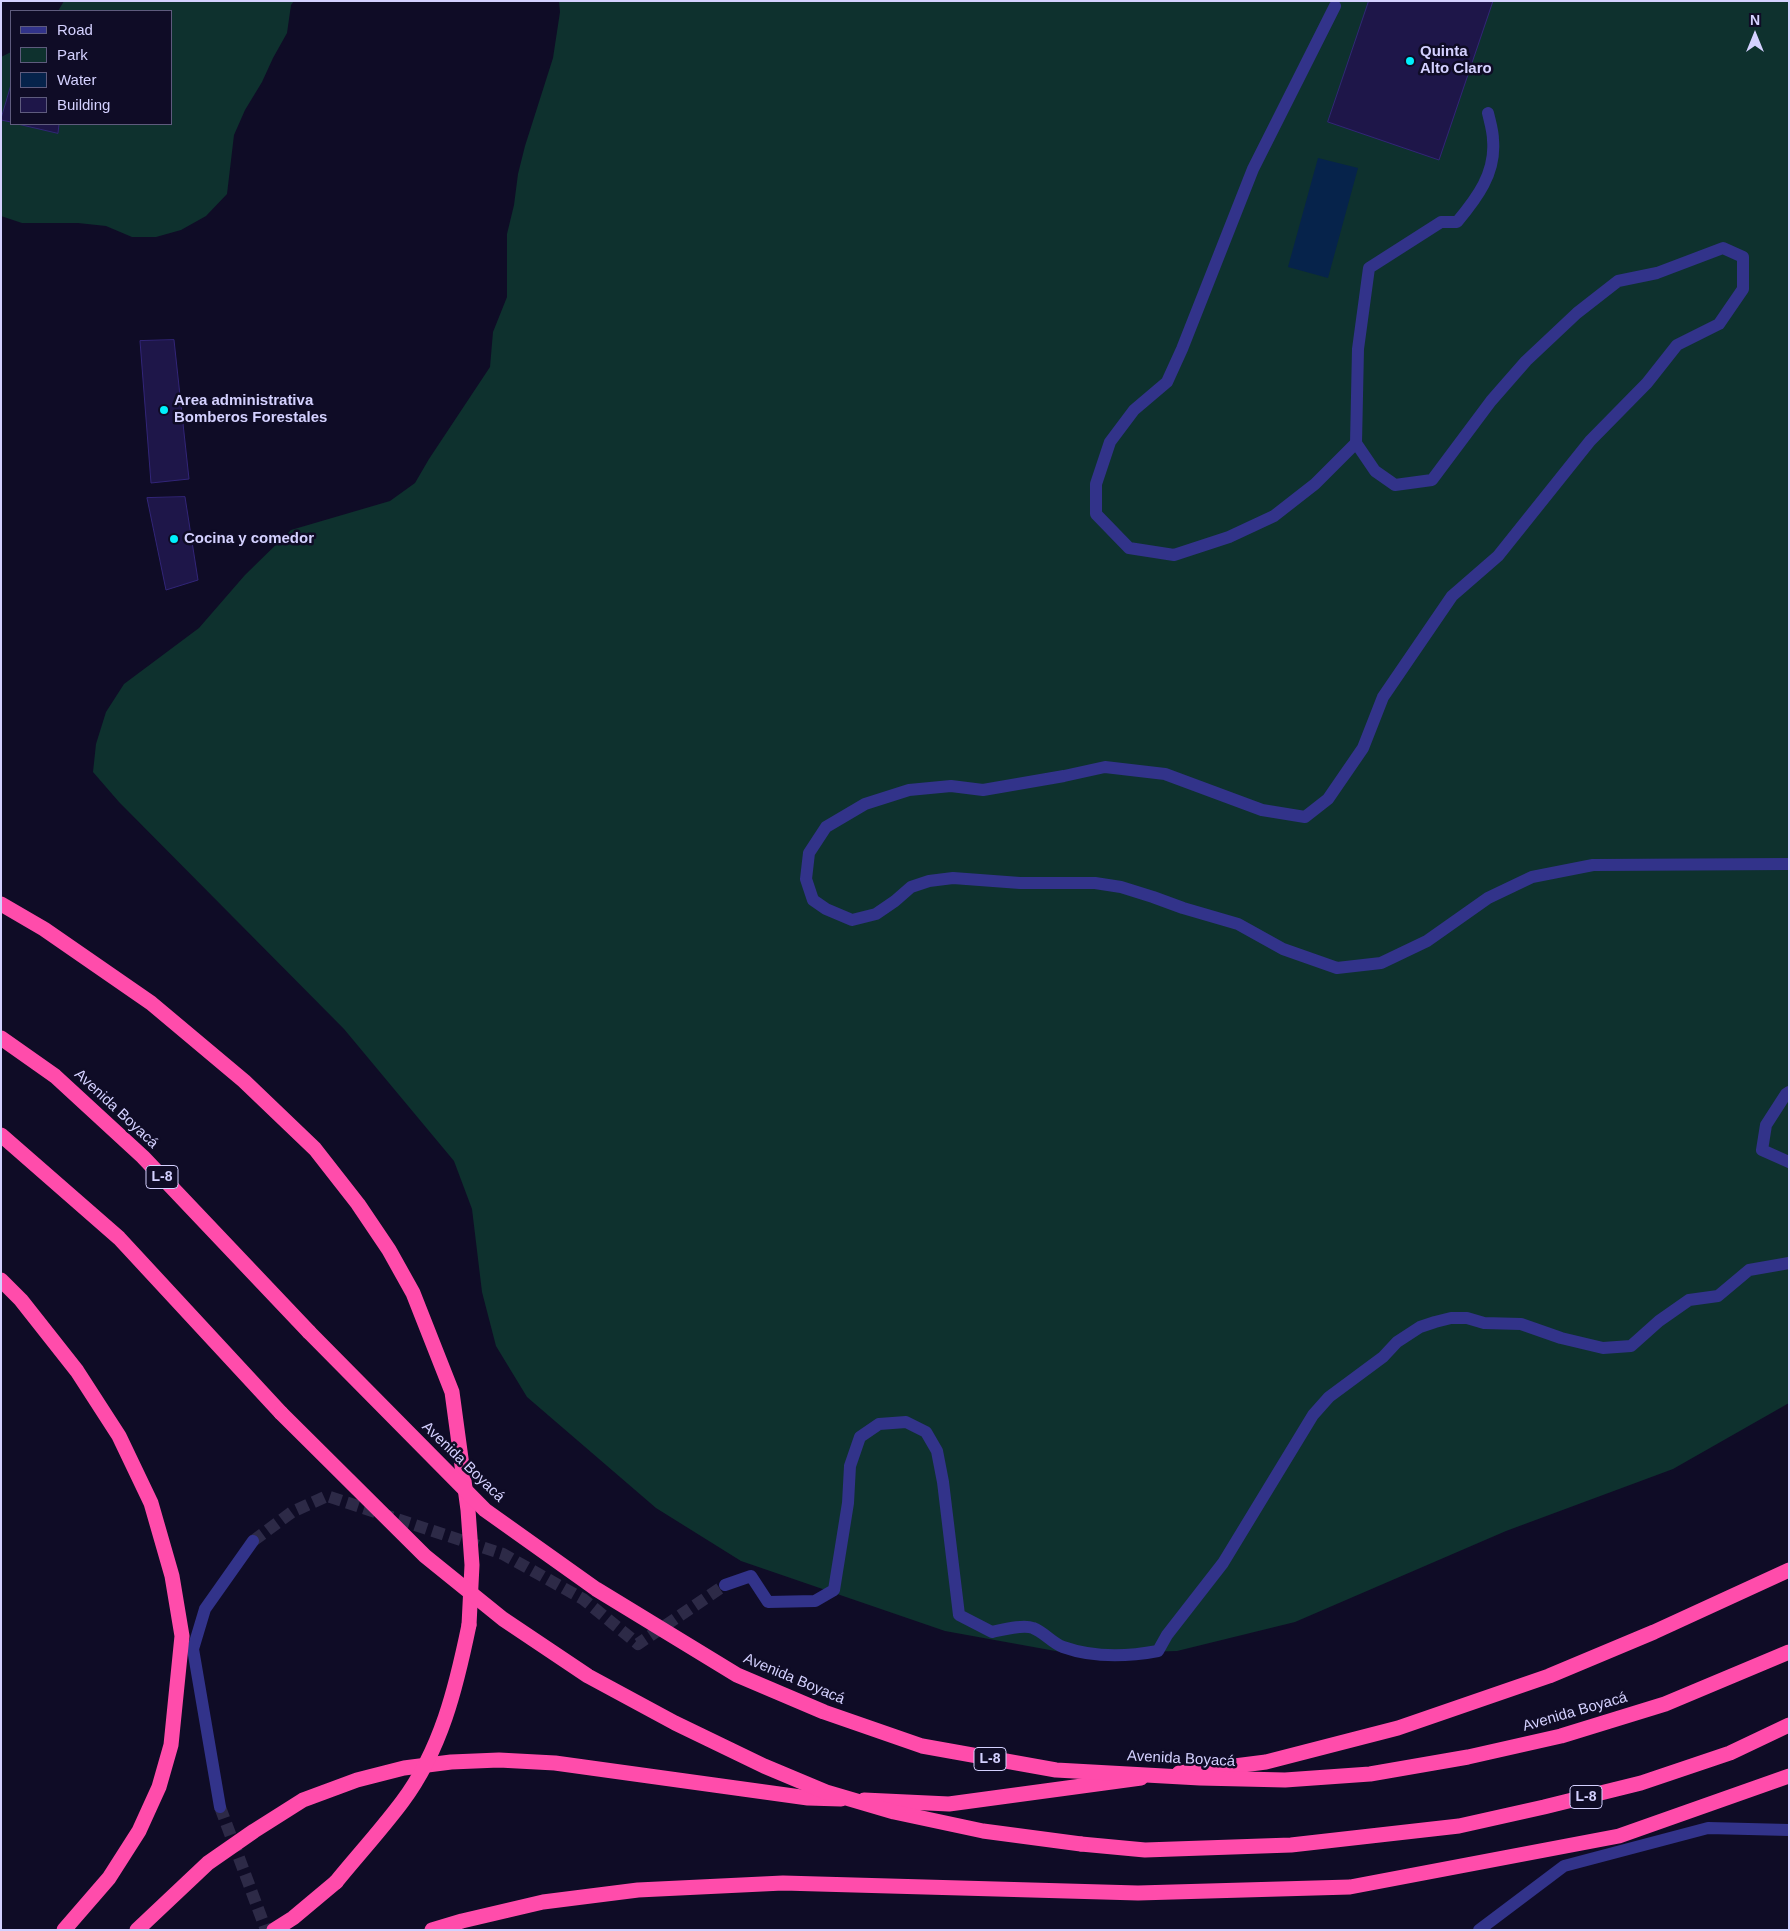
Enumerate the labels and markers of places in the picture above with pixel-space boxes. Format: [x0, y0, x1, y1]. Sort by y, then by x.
place label: Quinta Alto Claro [1420, 43, 1492, 78]
marker: Quinta Alto Claro [1404, 55, 1416, 67]
place label: Area administrativa Bomberos Forestales [174, 392, 327, 427]
marker: Area administrativa Bomberos Forestales [158, 404, 170, 416]
place label: Cocina y comedor [184, 530, 314, 548]
marker: Cocina y comedor [168, 533, 180, 545]

